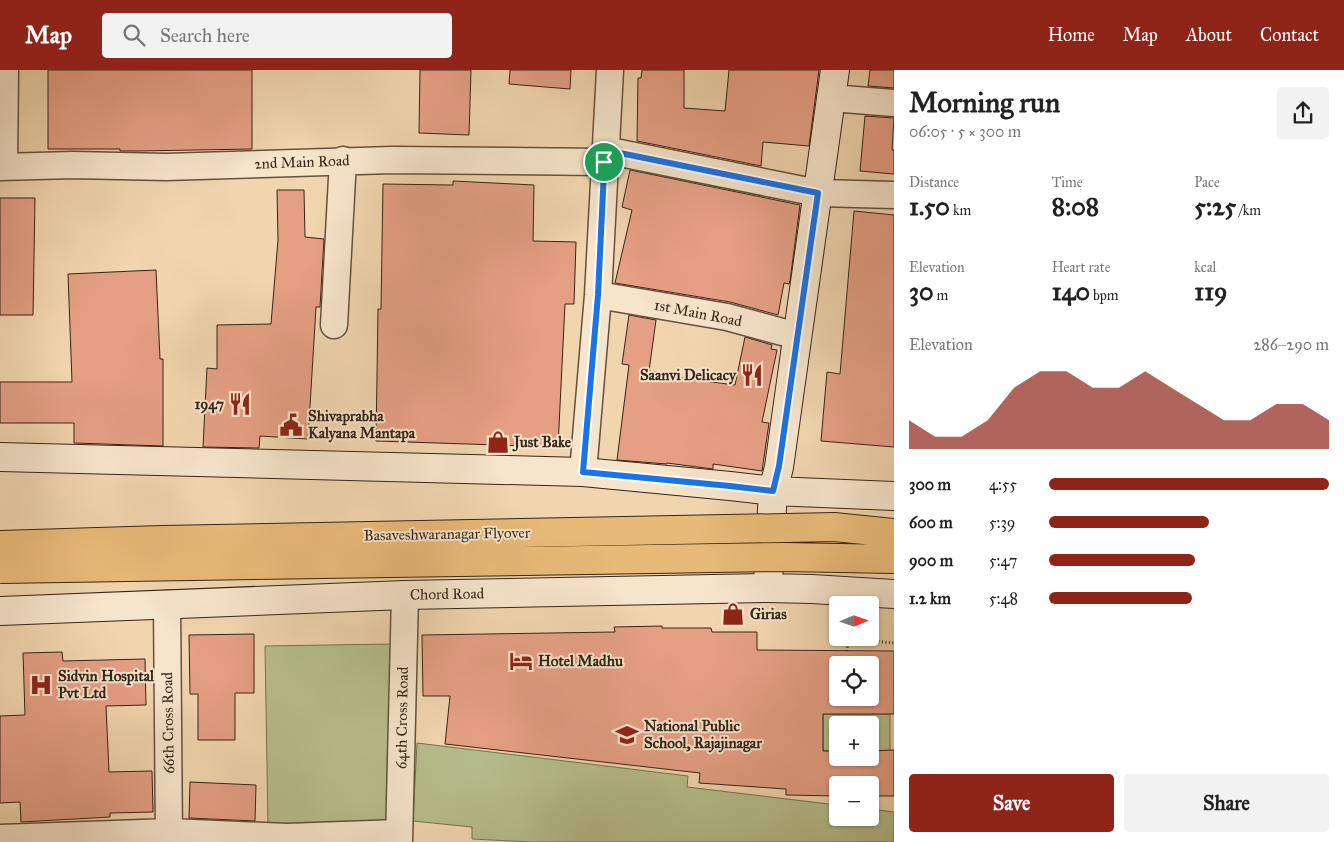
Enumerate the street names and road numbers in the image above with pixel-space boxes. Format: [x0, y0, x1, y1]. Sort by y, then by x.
street label: 2nd Main Road [254, 151, 350, 173]
street label: 1st Main Road [653, 296, 744, 330]
street label: Basaveshwaranagar Flyover [364, 524, 531, 544]
street label: Chord Road [410, 584, 485, 604]
street label: 64th Cross Road [392, 666, 412, 769]
street label: 66th Cross Road [158, 671, 178, 774]

